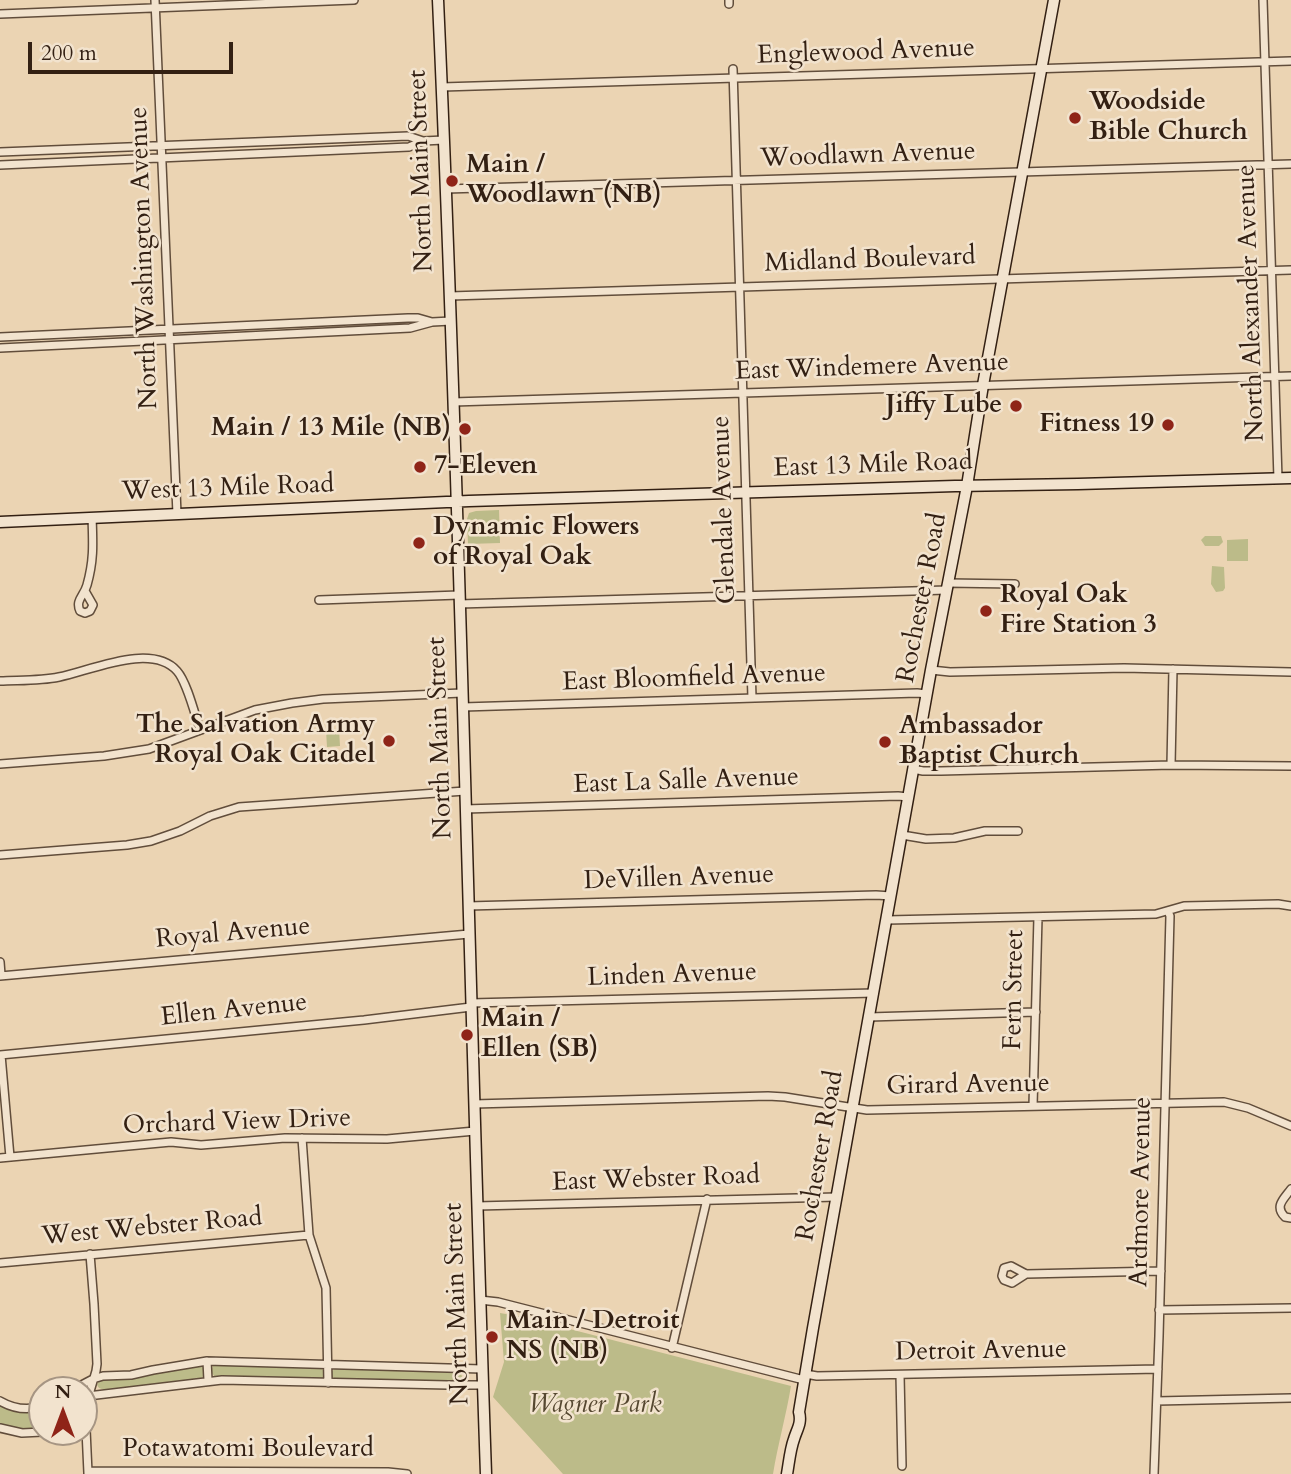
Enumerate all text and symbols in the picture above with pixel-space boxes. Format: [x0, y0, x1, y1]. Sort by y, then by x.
scale bar [32, 28, 236, 72]
street label: Englewood Avenue [757, 34, 975, 72]
text: 200 m [41, 39, 97, 68]
street label: North Main Street [403, 69, 441, 273]
place label: Woodside Bible Church [1089, 87, 1248, 148]
street label: North Washington Avenue [124, 106, 166, 410]
marker: Woodside Bible Church [1067, 110, 1083, 126]
street label: Woodlawn Avenue [760, 137, 976, 175]
place label: Main / Woodlawn (NB) [466, 150, 661, 212]
street label: North Alexander Avenue [1232, 164, 1272, 442]
marker: Main / Woodlawn (NB) [444, 173, 460, 189]
street label: Midland Boulevard [764, 242, 976, 280]
street label: East Windemere Avenue [735, 348, 1009, 388]
place label: Jiffy Lube [885, 390, 1002, 422]
marker: Jiffy Lube [1008, 398, 1024, 414]
place label: Fitness 19 [1039, 409, 1154, 441]
place label: Main / 13 Mile (NB) [211, 413, 451, 445]
street label: Glendale Avenue [706, 415, 744, 605]
marker: Fitness 19 [1160, 417, 1176, 433]
marker: Main / 13 Mile (NB) [457, 421, 473, 437]
street label: East 13 Mile Road [773, 447, 973, 485]
place label: 7-Eleven [434, 451, 537, 483]
marker: 7-Eleven [412, 459, 428, 475]
street label: West 13 Mile Road [121, 470, 335, 508]
street label: Rochester Road [891, 510, 955, 686]
place label: Dynamic Flowers of Royal Oak [433, 512, 639, 574]
marker: Dynamic Flowers of Royal Oak [411, 535, 427, 551]
place label: Royal Oak Fire Station 3 [1000, 580, 1157, 642]
marker: Royal Oak Fire Station 3 [978, 603, 994, 619]
street label: North Main Street [422, 636, 460, 840]
street label: East Bloomfield Avenue [562, 659, 826, 699]
place label: The Salvation Army Royal Oak Citadel [136, 710, 375, 772]
place label: Ambassador Baptist Church [899, 711, 1079, 772]
marker: The Salvation Army Royal Oak Citadel [381, 733, 397, 749]
marker: Ambassador Baptist Church [877, 734, 893, 750]
street label: East La Salle Avenue [573, 762, 799, 802]
street label: DeVillen Avenue [583, 860, 775, 898]
street label: Royal Avenue [154, 912, 312, 956]
street label: Fern Street [998, 930, 1032, 1050]
street label: Linden Avenue [587, 957, 757, 995]
street label: Ellen Avenue [159, 988, 309, 1034]
place label: Main / Ellen (SB) [481, 1004, 598, 1066]
marker: Main / Ellen (SB) [459, 1027, 475, 1043]
street label: Rochester Road [791, 1068, 851, 1244]
street label: Girard Avenue [886, 1069, 1050, 1103]
street label: Ardmore Avenue [1125, 1097, 1159, 1287]
street label: Orchard View Drive [122, 1103, 352, 1143]
street label: East Webster Road [552, 1161, 760, 1199]
street label: North Main Street [439, 1202, 477, 1406]
street label: West Webster Road [40, 1203, 264, 1253]
place label: Main / Detroit NS (NB) [506, 1306, 679, 1368]
marker: Main / Detroit NS (NB) [484, 1329, 500, 1345]
street label: Detroit Avenue [895, 1335, 1067, 1369]
north arrow [28, 1376, 98, 1446]
text: N [55, 1379, 71, 1405]
park label: Wagner Park [528, 1390, 662, 1422]
street label: Potawatomi Boulevard [122, 1434, 374, 1466]

